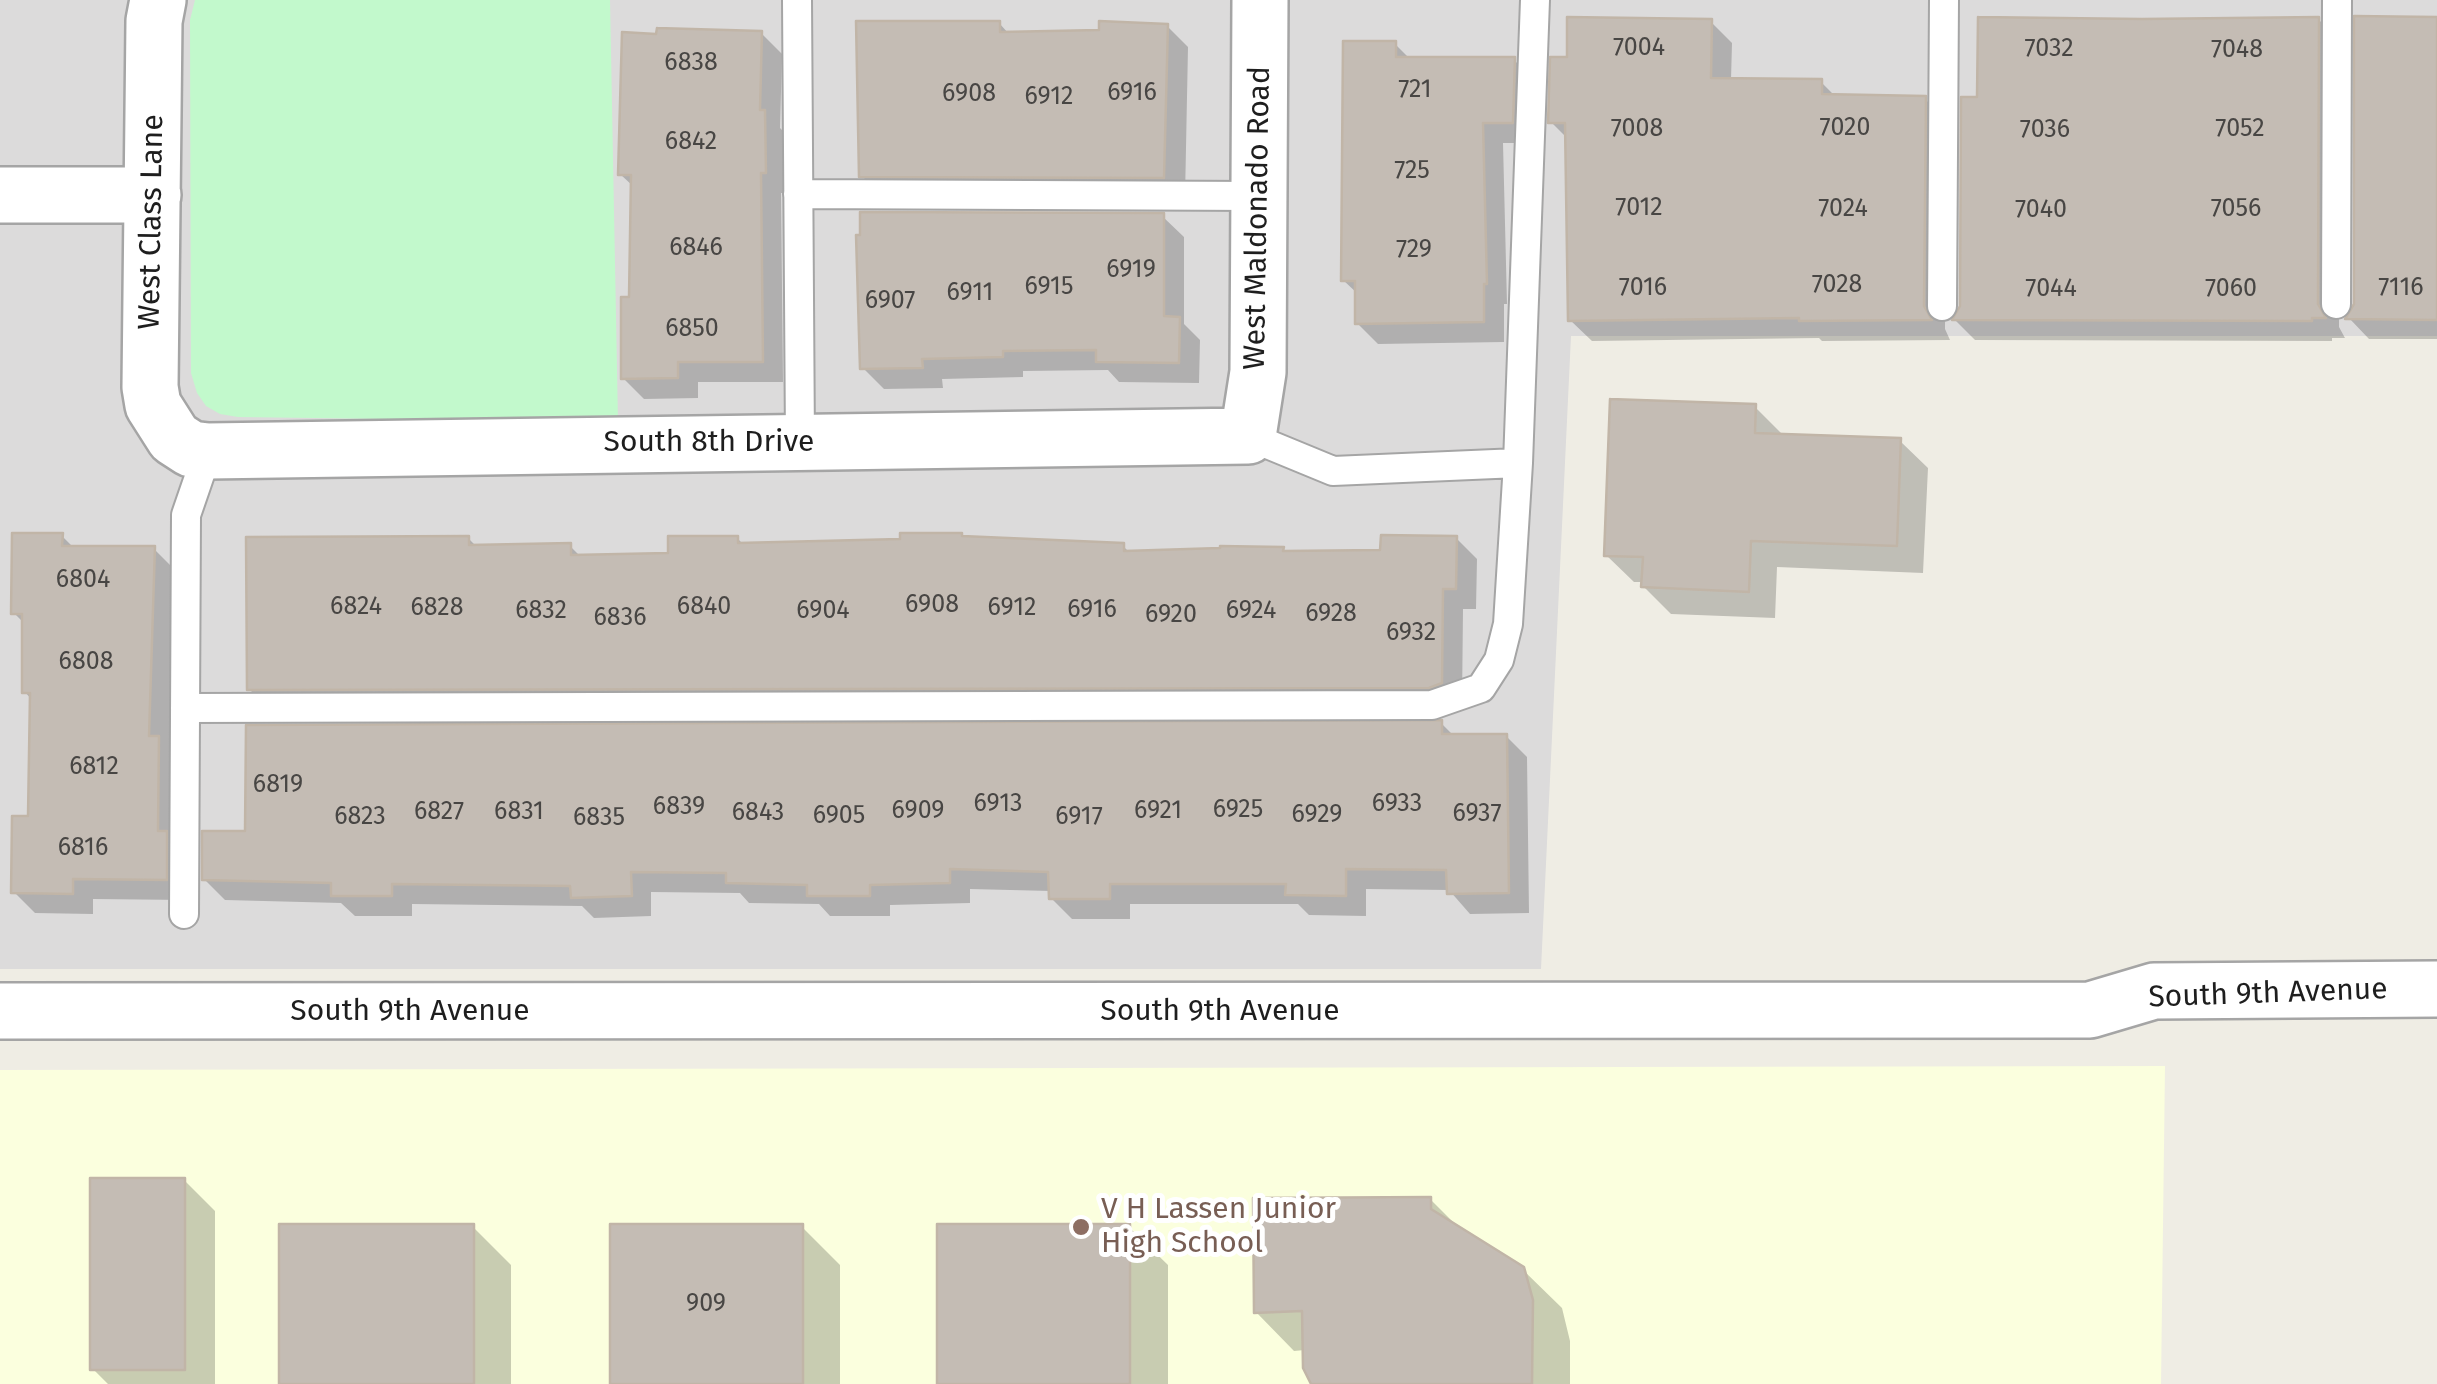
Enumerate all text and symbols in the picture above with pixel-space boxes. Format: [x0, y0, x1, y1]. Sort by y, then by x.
house number: 7004 [1613, 33, 1665, 63]
house number: 7032 [2024, 34, 2074, 64]
house number: 7048 [2211, 35, 2263, 65]
house number: 6838 [664, 48, 718, 78]
street label: West Maldonado Road [1237, 66, 1279, 370]
house number: 721 [1398, 75, 1432, 105]
house number: 6916 [1107, 78, 1157, 108]
house number: 6908 [942, 79, 996, 109]
house number: 6912 [1025, 82, 1073, 112]
house number: 7020 [1820, 113, 1870, 143]
street label: West Class Lane [132, 114, 172, 330]
house number: 7008 [1611, 114, 1663, 144]
house number: 7052 [2215, 114, 2265, 144]
house number: 7036 [2020, 115, 2070, 145]
house number: 6842 [665, 127, 717, 157]
house number: 725 [1394, 156, 1430, 186]
house number: 7012 [1615, 193, 1663, 223]
house number: 7024 [1818, 194, 1868, 224]
house number: 7056 [2211, 194, 2261, 224]
house number: 7040 [2015, 195, 2067, 225]
house number: 6846 [669, 233, 723, 263]
house number: 729 [1396, 235, 1432, 265]
house number: 6919 [1106, 255, 1156, 285]
house number: 7028 [1812, 270, 1862, 300]
house number: 6915 [1025, 272, 1073, 302]
house number: 7016 [1619, 273, 1667, 303]
house number: 7116 [2378, 273, 2424, 303]
house number: 7044 [2025, 274, 2077, 304]
house number: 7060 [2205, 274, 2257, 304]
house number: 6911 [947, 278, 993, 308]
house number: 6907 [865, 286, 915, 316]
house number: 6850 [665, 314, 719, 344]
street label: South 8th Drive [604, 425, 814, 461]
house number: 6804 [56, 565, 110, 595]
house number: 6908 [905, 590, 959, 620]
house number: 6824 [330, 592, 382, 622]
house number: 6840 [677, 592, 731, 622]
house number: 6828 [411, 593, 463, 623]
house number: 6912 [988, 593, 1036, 623]
house number: 6916 [1067, 595, 1117, 625]
house number: 6832 [515, 596, 567, 626]
house number: 6904 [796, 596, 850, 626]
house number: 6924 [1226, 596, 1276, 626]
house number: 6928 [1305, 599, 1357, 629]
house number: 6920 [1145, 600, 1197, 630]
house number: 6836 [594, 603, 646, 633]
house number: 6932 [1386, 618, 1436, 648]
house number: 6808 [59, 647, 113, 677]
house number: 6812 [69, 752, 119, 782]
house number: 6819 [253, 770, 303, 800]
house number: 6913 [974, 789, 1022, 819]
house number: 6933 [1372, 789, 1422, 819]
house number: 6839 [653, 792, 705, 822]
house number: 6925 [1213, 795, 1263, 825]
house number: 6909 [892, 796, 944, 826]
house number: 6921 [1134, 796, 1182, 826]
house number: 6827 [414, 797, 464, 827]
house number: 6831 [494, 797, 544, 827]
house number: 6843 [732, 798, 784, 828]
house number: 6937 [1452, 799, 1502, 829]
house number: 6929 [1292, 800, 1342, 830]
house number: 6905 [813, 801, 865, 831]
house number: 6823 [334, 802, 386, 832]
house number: 6917 [1055, 802, 1103, 832]
house number: 6835 [573, 803, 625, 833]
house number: 6816 [58, 833, 108, 863]
street label: South 9th Avenue [2148, 972, 2388, 1016]
street label: South 9th Avenue [290, 994, 530, 1030]
street label: South 9th Avenue [1100, 994, 1340, 1030]
place label: V H Lassen Junior High School [1101, 1192, 1336, 1262]
marker: V H Lassen Junior High School [1070, 1216, 1092, 1238]
house number: 909 [686, 1289, 726, 1319]

